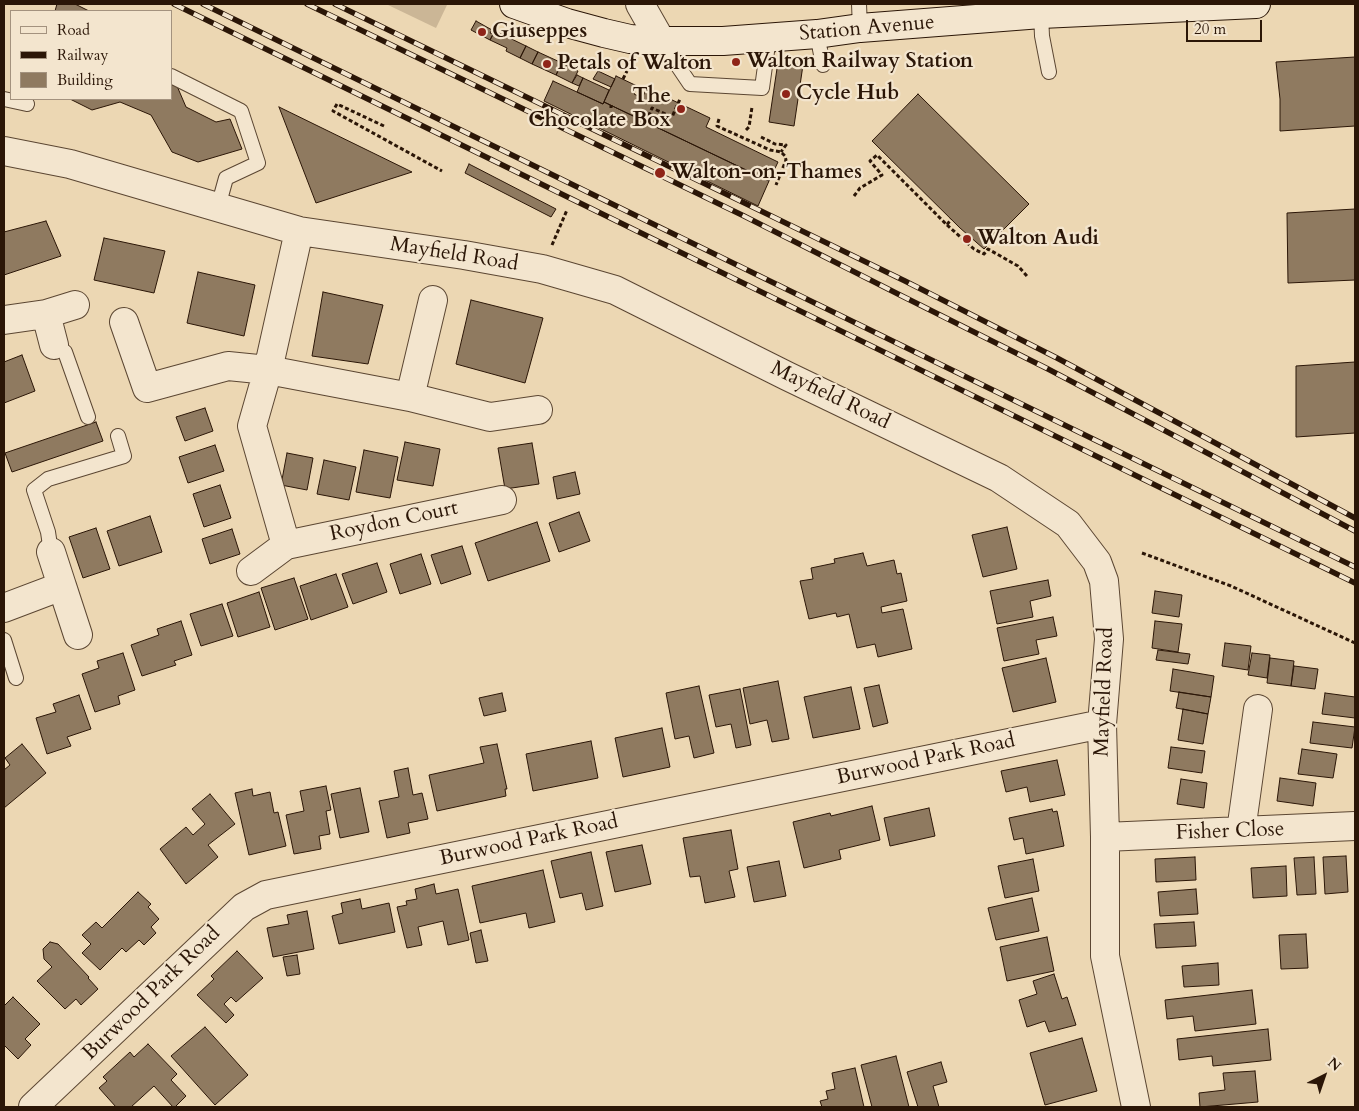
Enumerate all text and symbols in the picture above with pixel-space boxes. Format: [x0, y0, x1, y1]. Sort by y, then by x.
legend [10, 10, 172, 100]
scale bar [1189, 10, 1265, 42]
street label: Station Avenue [798, 11, 936, 47]
place label: Giuseppes [492, 19, 587, 45]
text: 20 m [1194, 19, 1226, 39]
text: Road [57, 20, 90, 40]
marker: Giuseppes [476, 26, 488, 38]
text: Railway [57, 45, 108, 65]
place label: Walton Railway Station [746, 49, 973, 75]
place label: Petals of Walton [557, 51, 712, 77]
marker: Walton Railway Station [730, 56, 742, 68]
marker: Petals of Walton [541, 58, 553, 70]
text: Building [57, 70, 113, 90]
place label: Cycle Hub [796, 81, 899, 107]
place label: The Chocolate Box [528, 84, 671, 134]
marker: Cycle Hub [780, 88, 792, 100]
marker: The Chocolate Box [675, 103, 687, 115]
place label: Walton-on-Thames [671, 160, 862, 186]
marker: Walton-on-Thames [653, 166, 667, 180]
place label: Walton Audi [977, 226, 1099, 252]
street label: Mayfield Road [388, 232, 520, 278]
marker: Walton Audi [961, 233, 973, 245]
street label: Mayfield Road [766, 356, 894, 436]
street label: Roydon Court [328, 496, 460, 548]
street label: Mayfield Road [1090, 627, 1120, 757]
street label: Burwood Park Road [834, 729, 1018, 791]
street label: Burwood Park Road [437, 810, 621, 872]
street label: Fisher Close [1175, 818, 1285, 846]
street label: Burwood Park Road [78, 922, 226, 1066]
north arrow [1299, 1051, 1349, 1101]
text: N [1323, 1053, 1345, 1075]

